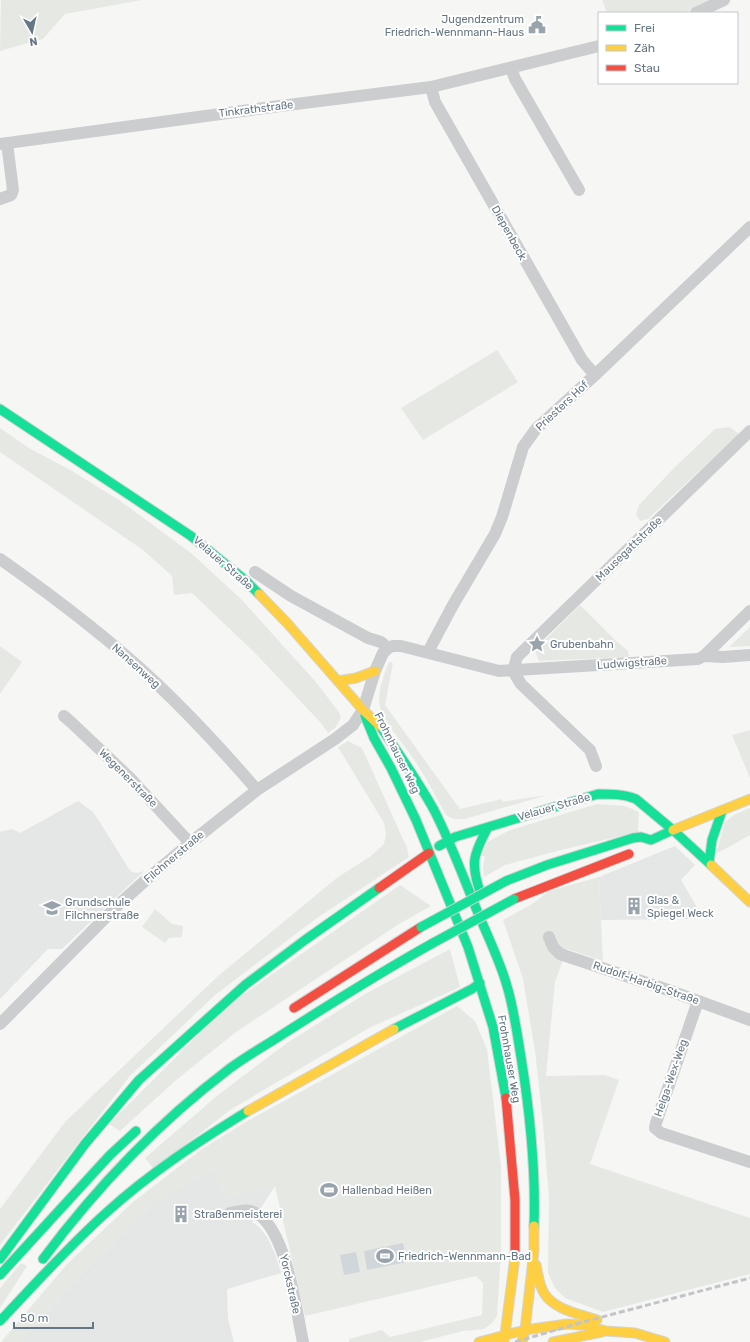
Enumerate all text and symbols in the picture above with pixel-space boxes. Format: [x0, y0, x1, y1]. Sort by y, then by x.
north arrow [12, 12, 52, 52]
legend [598, 12, 738, 84]
place label: Jugendzentrum Friedrich-Wennmann-Haus [385, 13, 524, 39]
public building icon: Jugendzentrum Friedrich-Wennmann-Haus [527, 15, 547, 35]
text: Frei [634, 21, 655, 35]
text: N [28, 34, 38, 48]
text: Zäh [634, 41, 655, 55]
text: Stau [634, 61, 660, 75]
street label: Tinkrathstraße [218, 98, 294, 120]
street label: Diepenbeck [489, 204, 529, 263]
street label: Priesters Hof [533, 378, 591, 434]
street label: Mausegattstraße [593, 514, 665, 584]
street label: Velauer Straße [190, 534, 256, 592]
place icon: Grubenbahn [527, 634, 547, 654]
place label: Grubenbahn [550, 638, 614, 651]
street label: Nansenweg [109, 641, 163, 691]
street label: Ludwigstraße [597, 654, 667, 672]
street label: Frohnhauser Weg [372, 710, 422, 796]
street label: Wegenerstraße [96, 746, 160, 810]
street label: Velauer Straße [516, 790, 592, 824]
street label: Filchnerstraße [141, 828, 207, 886]
place label: Glas & Spiegel Weck [647, 894, 714, 920]
place label: Grundschule Filchnerstraße [65, 896, 139, 922]
building icon: Glas & Spiegel Weck [624, 896, 644, 916]
school or university icon: Grundschule Filchnerstraße [42, 898, 62, 918]
street label: Rudolf-Harbig-Straße [591, 959, 701, 1007]
street label: Frohnhauser Weg [495, 1014, 523, 1104]
street label: Helga-Wex-Weg [652, 1038, 690, 1118]
sports icon: Hallenbad Heißen [319, 1180, 339, 1200]
place label: Hallenbad Heißen [342, 1184, 432, 1197]
building icon: Straßenmeisterei [171, 1204, 191, 1224]
place label: Straßenmeisterei [194, 1208, 282, 1221]
sports icon: Friedrich-Wennmann-Bad [375, 1246, 395, 1266]
place label: Friedrich-Wennmann-Bad [398, 1250, 531, 1263]
street label: Yorckstraße [277, 1253, 303, 1315]
scale bar [14, 1304, 93, 1330]
text: 50 m [20, 1311, 48, 1325]

